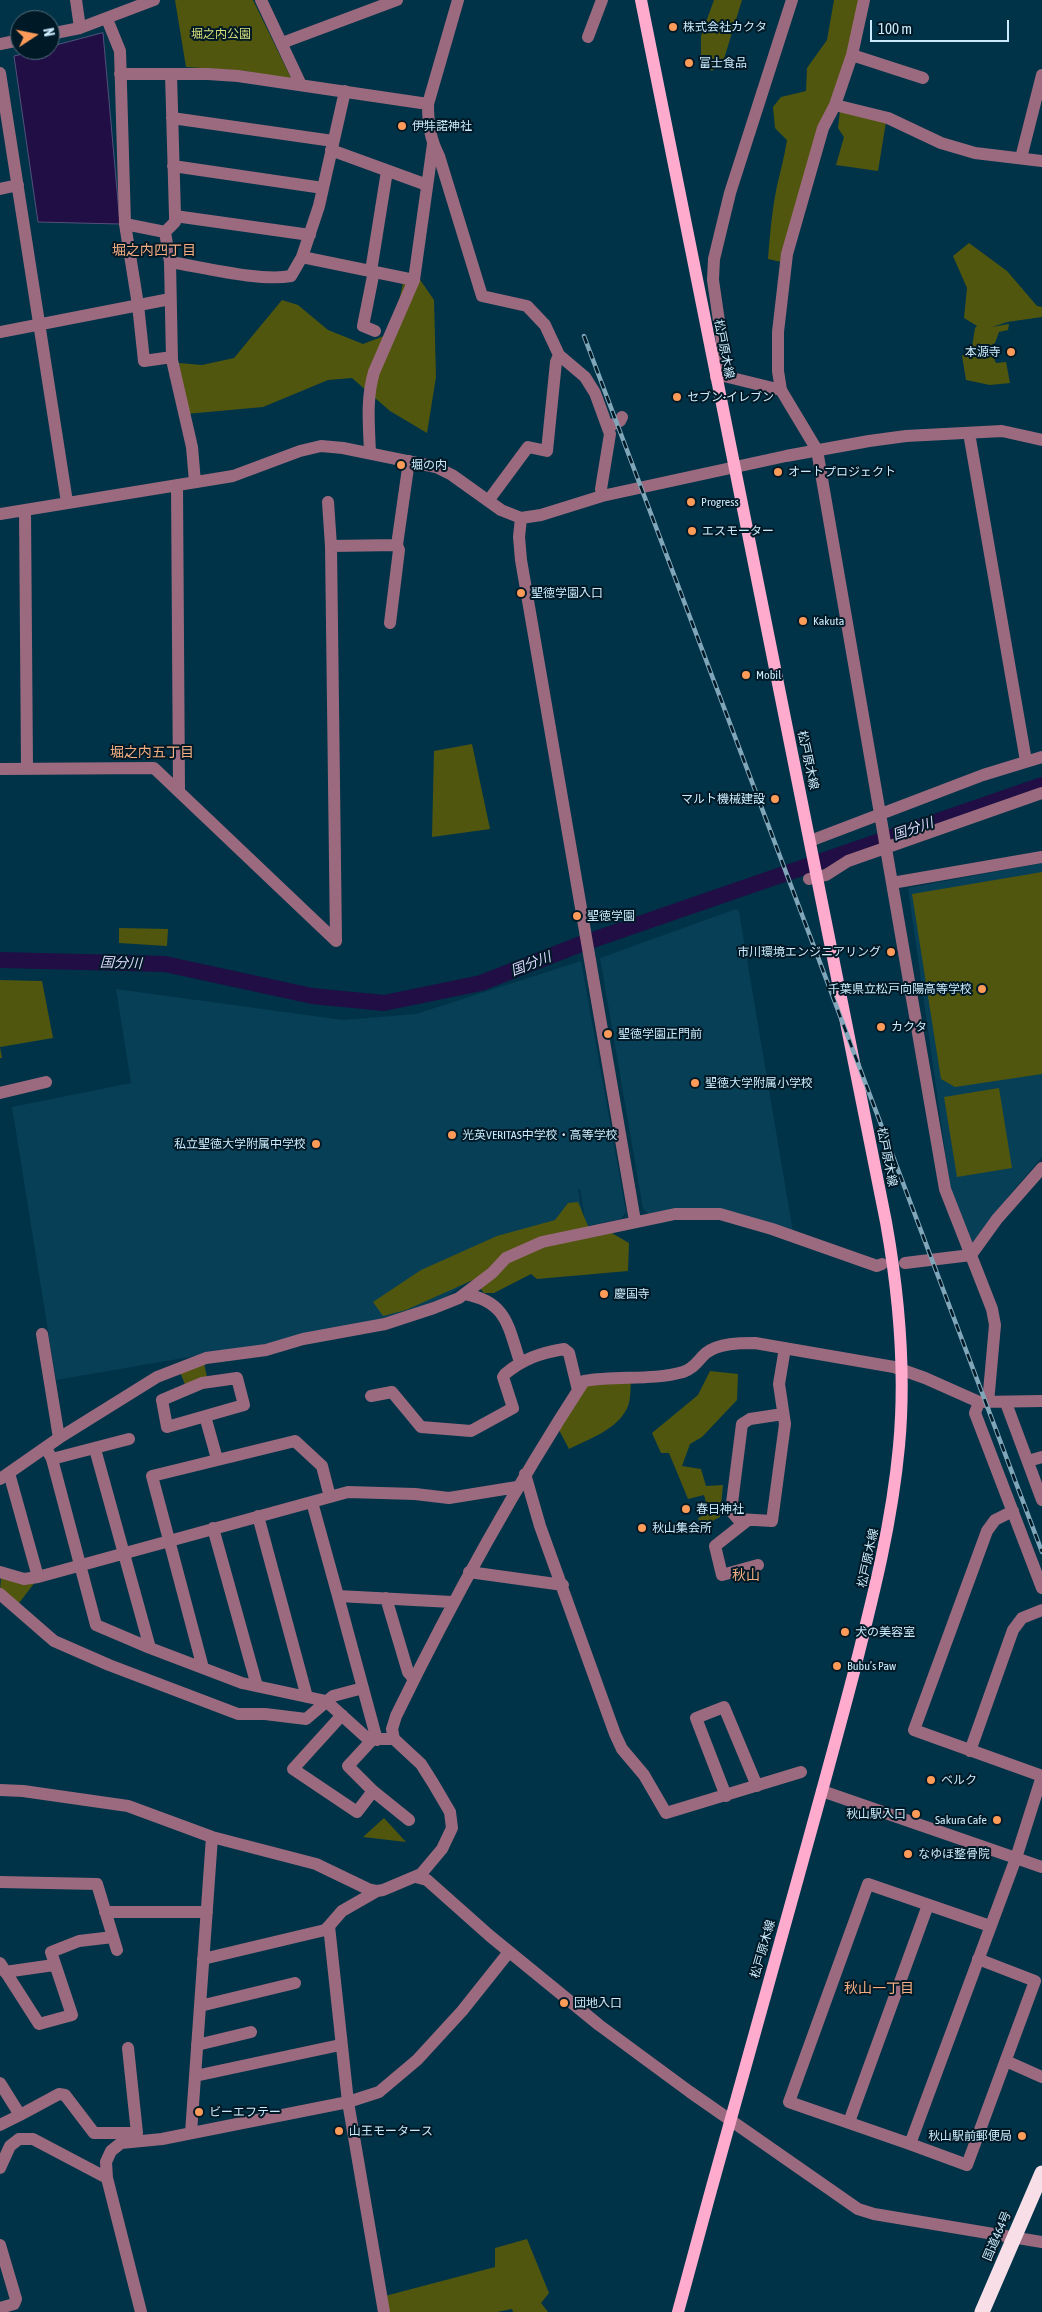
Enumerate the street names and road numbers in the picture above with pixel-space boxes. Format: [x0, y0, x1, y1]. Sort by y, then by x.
street label: 松戸原木線 [711, 318, 737, 380]
street label: 松戸原木線 [795, 729, 821, 791]
street label: 松戸原木線 [874, 1126, 900, 1188]
street label: 松戸原木線 [855, 1527, 881, 1589]
street label: 松戸原木線 [748, 1918, 778, 1980]
street label: 国道464号 [980, 2209, 1014, 2263]

